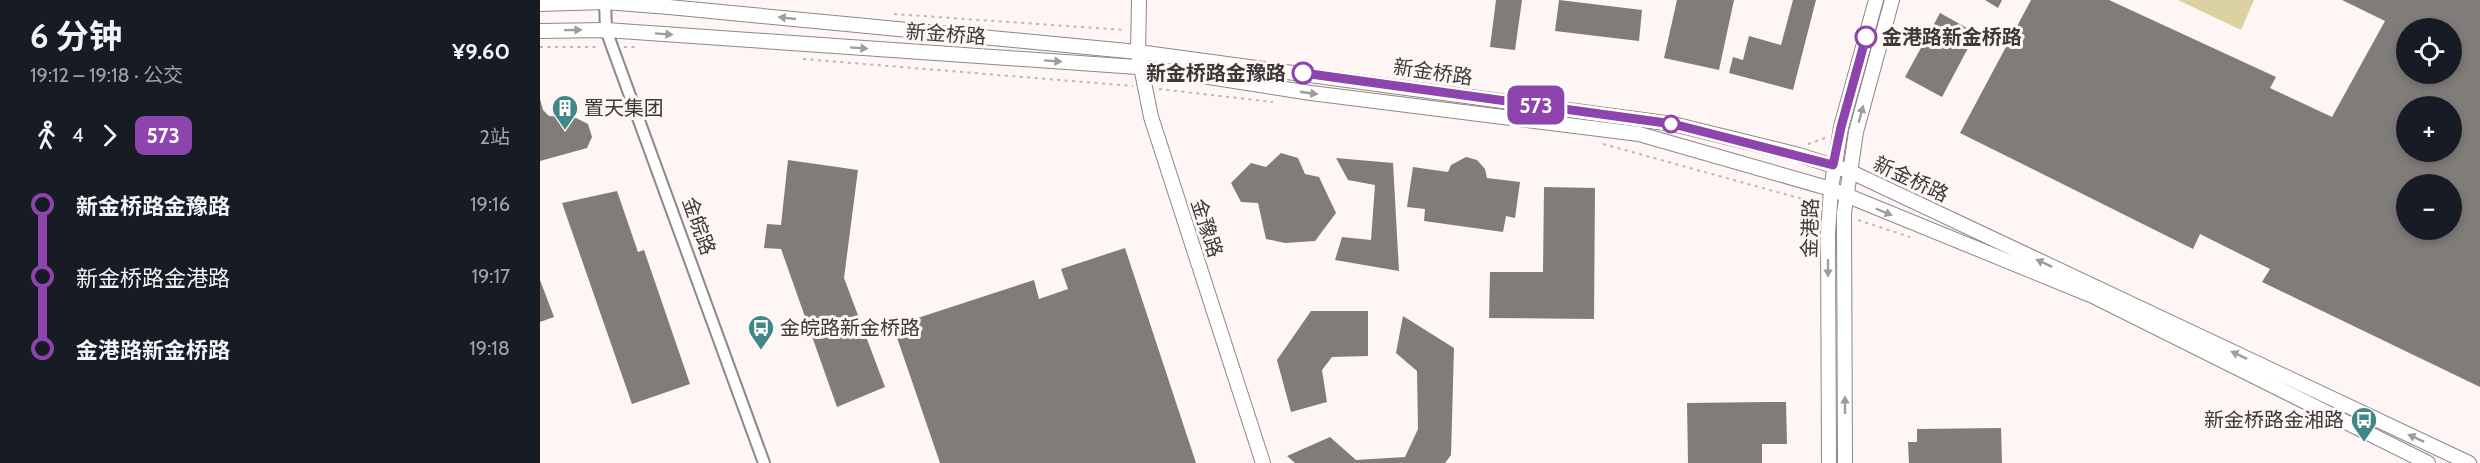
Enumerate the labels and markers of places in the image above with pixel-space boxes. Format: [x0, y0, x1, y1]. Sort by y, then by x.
place label: 金港路新金桥路 [1882, 25, 2022, 49]
marker: 金港路新金桥路 [1855, 26, 1877, 48]
place label: 新金桥路金豫路 [1146, 61, 1286, 85]
marker: 新金桥路金豫路 [1292, 62, 1314, 84]
building icon: 置天集团 [550, 93, 580, 131]
place label: 置天集团 [584, 96, 664, 120]
unlabelled marker [1662, 115, 1680, 133]
bus stop icon: 金皖路新金桥路 [746, 313, 776, 351]
place label: 金皖路新金桥路 [780, 316, 920, 340]
bus stop icon: 新金桥路金湘路 [2349, 405, 2379, 443]
place label: 新金桥路金湘路 [2204, 408, 2344, 432]

